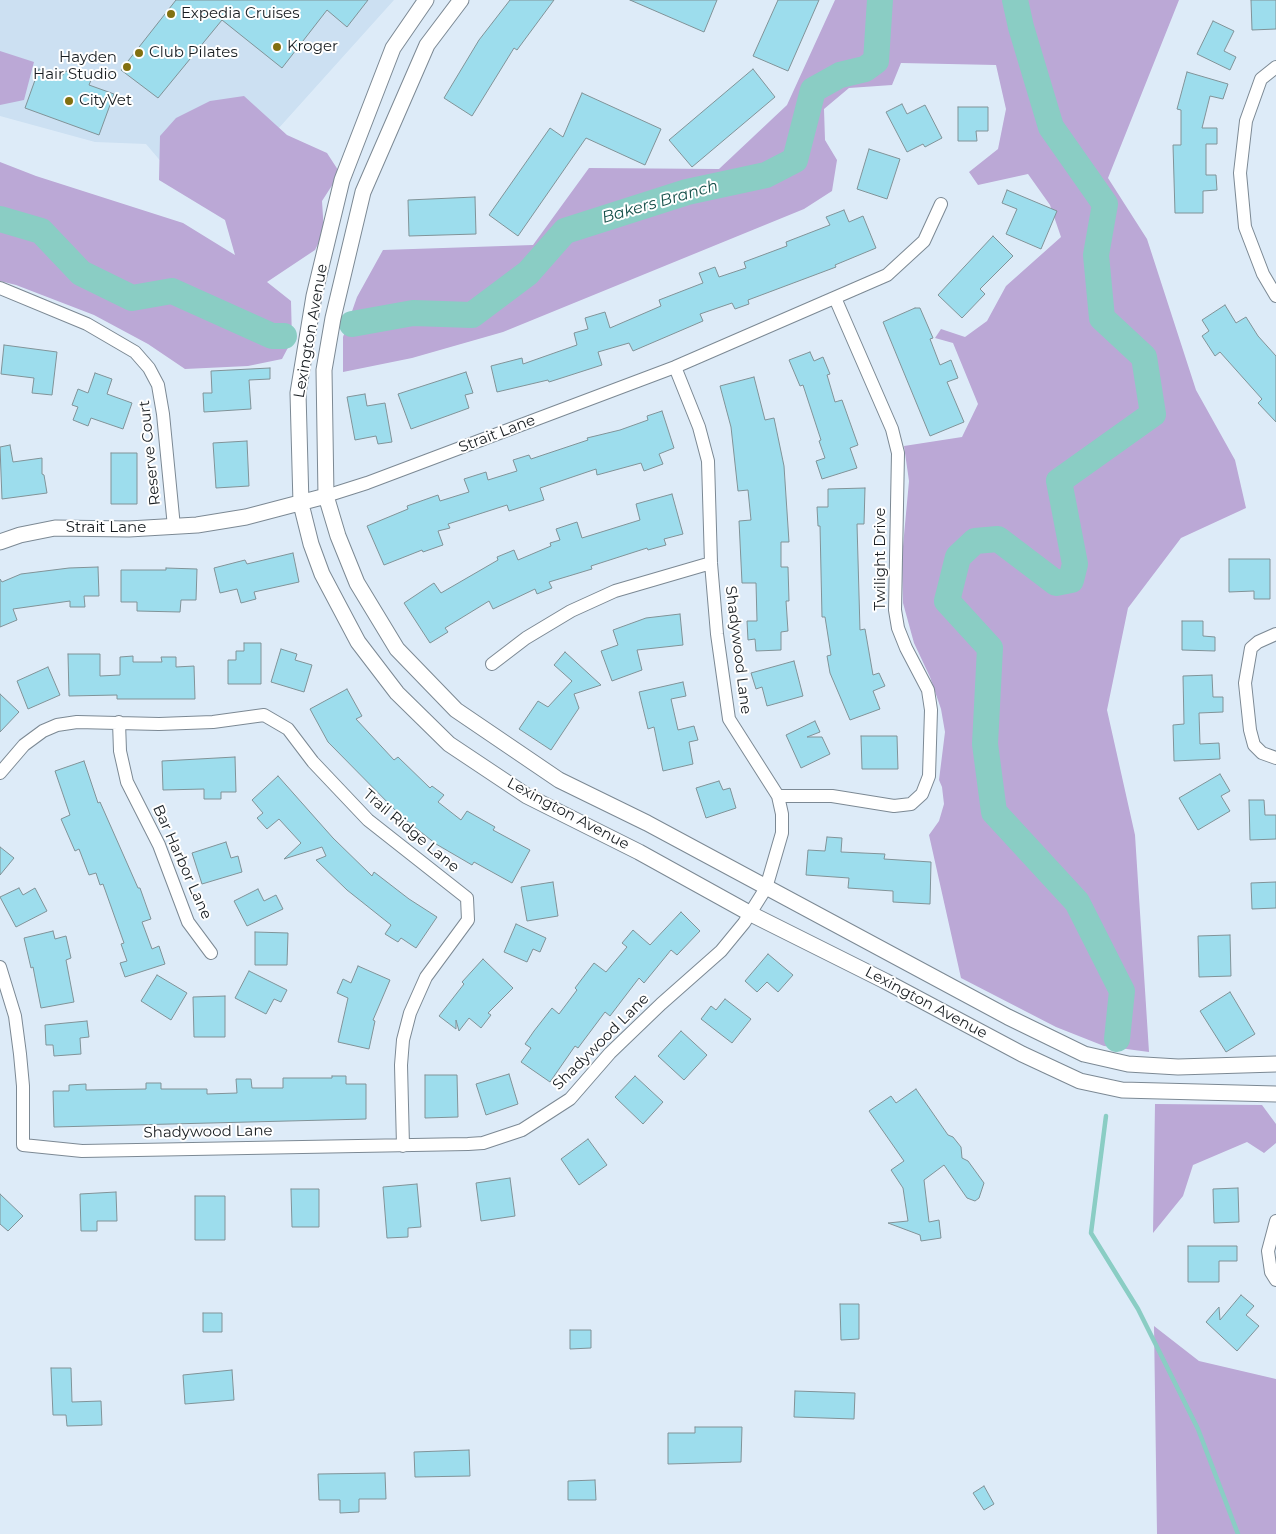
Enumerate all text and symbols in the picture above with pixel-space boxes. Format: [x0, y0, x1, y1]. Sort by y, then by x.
place label: Expedia Cruises [181, 5, 300, 23]
marker: Expedia Cruises [165, 8, 177, 20]
place label: Kroger [287, 38, 338, 56]
marker: Kroger [271, 41, 283, 53]
place label: Club Pilates [149, 44, 238, 62]
marker: Club Pilates [133, 47, 145, 59]
place label: Hayden Hair Studio [33, 49, 117, 84]
marker: Hayden Hair Studio [121, 61, 133, 73]
place label: CityVet [79, 92, 132, 110]
marker: CityVet [63, 95, 75, 107]
water label: Bakers Branch [600, 176, 720, 228]
street label: Lexington Avenue [290, 263, 332, 399]
street label: Reserve Court [136, 400, 164, 506]
street label: Strait Lane [456, 411, 538, 457]
street label: Twilight Drive [872, 507, 890, 611]
street label: Strait Lane [66, 519, 146, 537]
street label: Shadywood Lane [721, 585, 755, 715]
street label: Lexington Avenue [504, 774, 632, 854]
street label: Trail Ridge Lane [359, 786, 463, 876]
street label: Bar Harbor Lane [149, 802, 215, 922]
street label: Lexington Avenue [862, 963, 990, 1043]
street label: Shadywood Lane [549, 990, 653, 1094]
street label: Shadywood Lane [143, 1122, 273, 1142]

